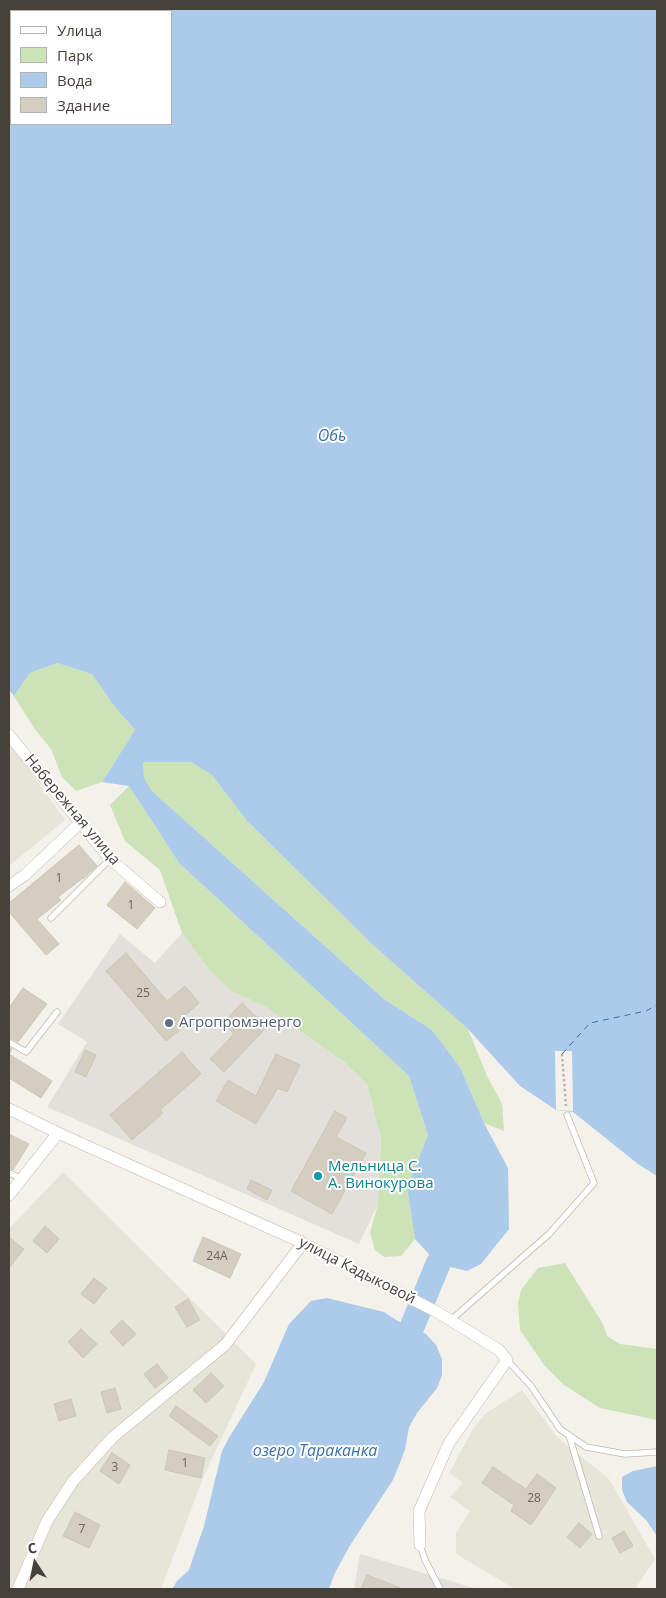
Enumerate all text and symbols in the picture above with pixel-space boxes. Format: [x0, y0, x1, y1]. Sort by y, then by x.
legend [10, 10, 172, 125]
text: Улица [57, 20, 102, 40]
text: Парк [57, 45, 93, 65]
text: Вода [57, 70, 93, 90]
text: Здание [57, 95, 110, 115]
water label: Обь [318, 426, 346, 446]
street label: Набережная улица [21, 751, 123, 869]
house number: 1 [56, 872, 62, 886]
house number: 1 [128, 899, 134, 913]
house number: 25 [136, 987, 150, 1001]
place label: Агропромэнерго [179, 1014, 302, 1032]
marker: Агропромэнерго [163, 1017, 175, 1029]
place label: Мельница С. А. Винокурова [328, 1158, 433, 1193]
marker: Мельница С. А. Винокурова [312, 1170, 324, 1182]
street label: улица Кадыковой [296, 1234, 418, 1308]
house number: 24А [206, 1250, 228, 1264]
water label: озеро Тараканка [253, 1441, 377, 1461]
house number: 1 [182, 1457, 188, 1471]
house number: 3 [112, 1461, 118, 1475]
house number: 28 [527, 1492, 541, 1506]
house number: 7 [79, 1523, 85, 1537]
north arrow [10, 1538, 60, 1588]
text: С [26, 1538, 38, 1558]

